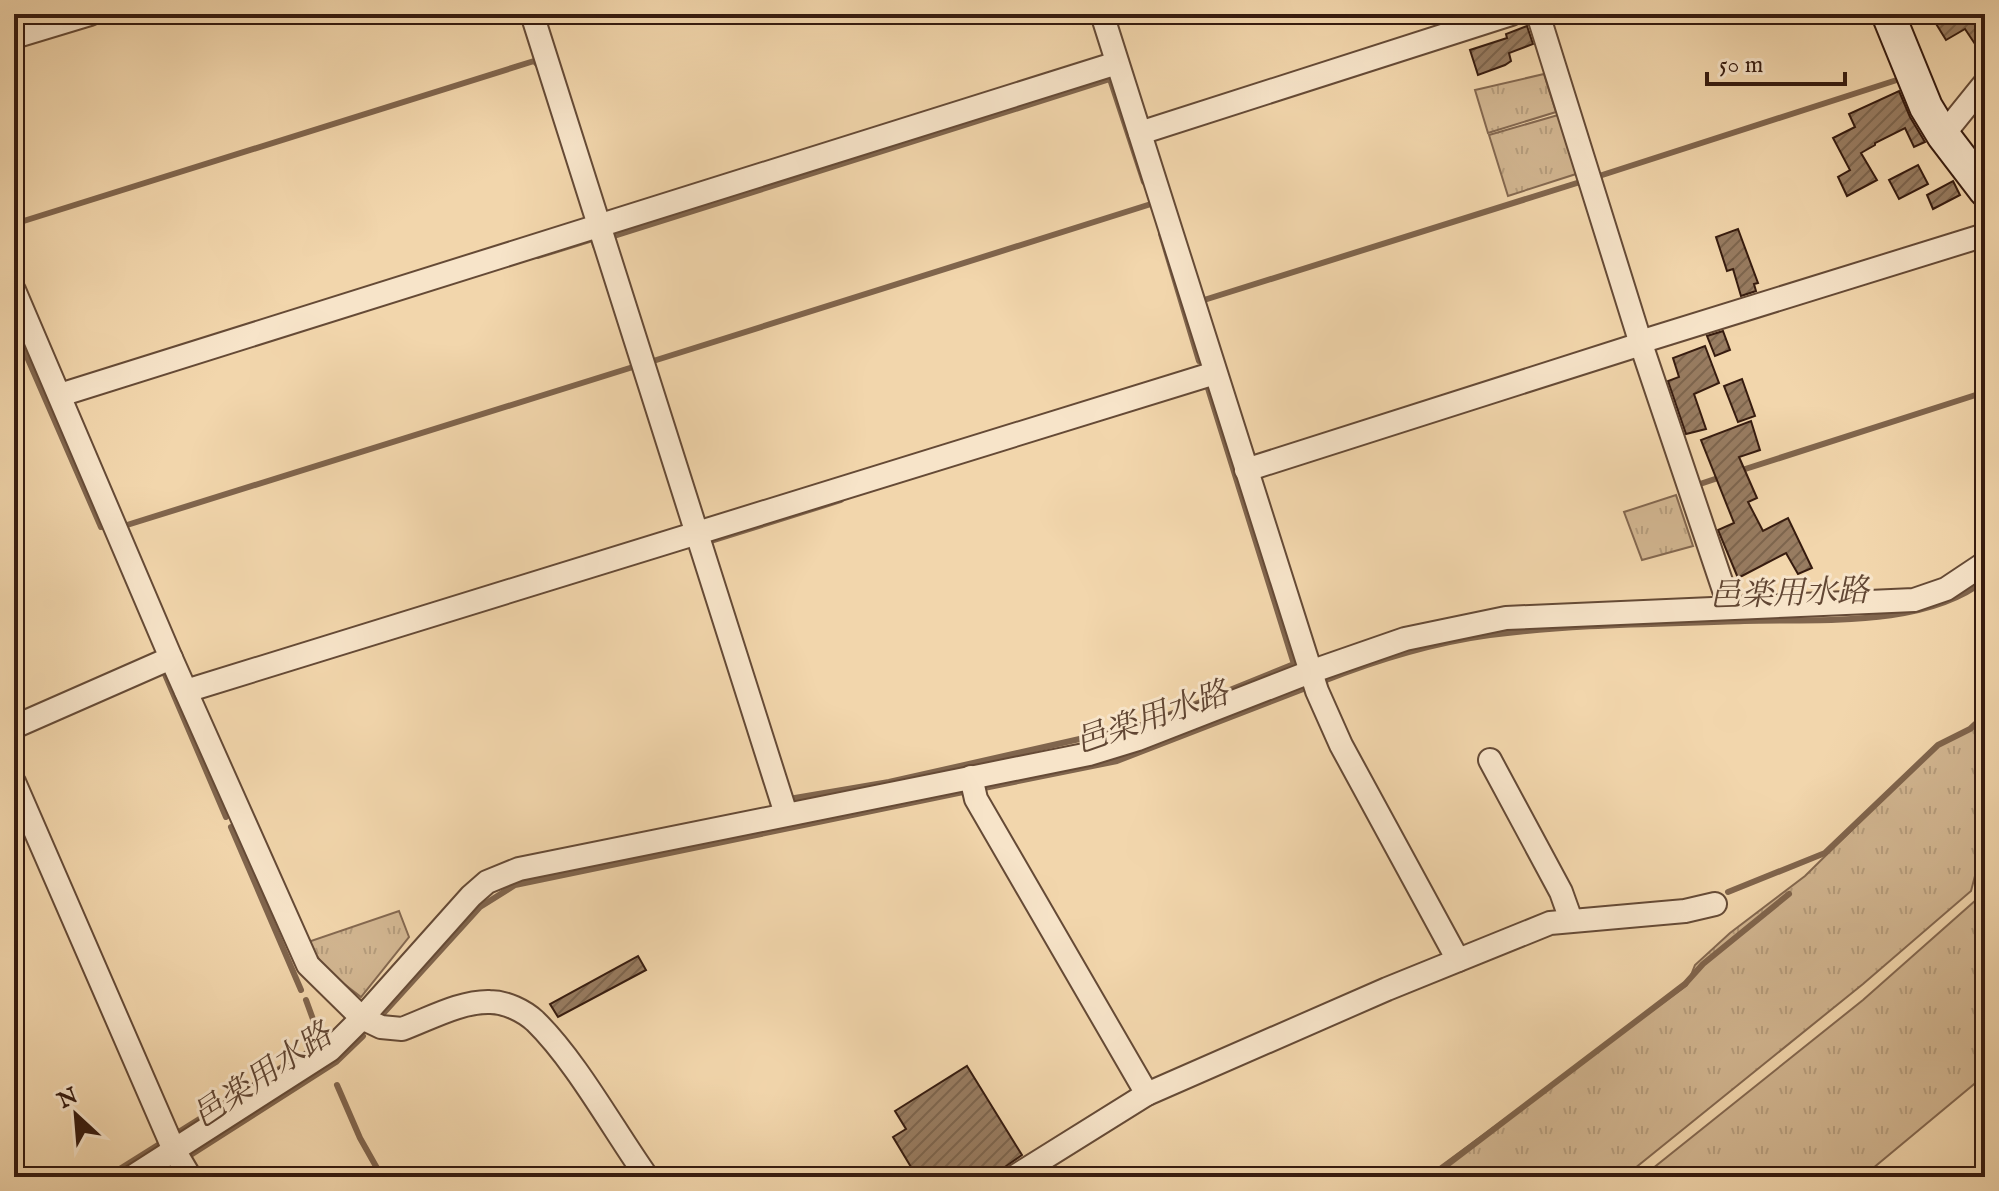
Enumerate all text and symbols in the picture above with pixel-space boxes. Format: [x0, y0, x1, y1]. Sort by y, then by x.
scale bar [1707, 36, 1845, 86]
text: 50 m [1719, 50, 1763, 81]
water label: 邑楽用水路 [1708, 572, 1872, 618]
water label: 邑楽用水路 [1070, 673, 1236, 764]
water label: 邑楽用水路 [185, 1014, 342, 1139]
north arrow [36, 1075, 116, 1155]
text: N [53, 1082, 83, 1116]

